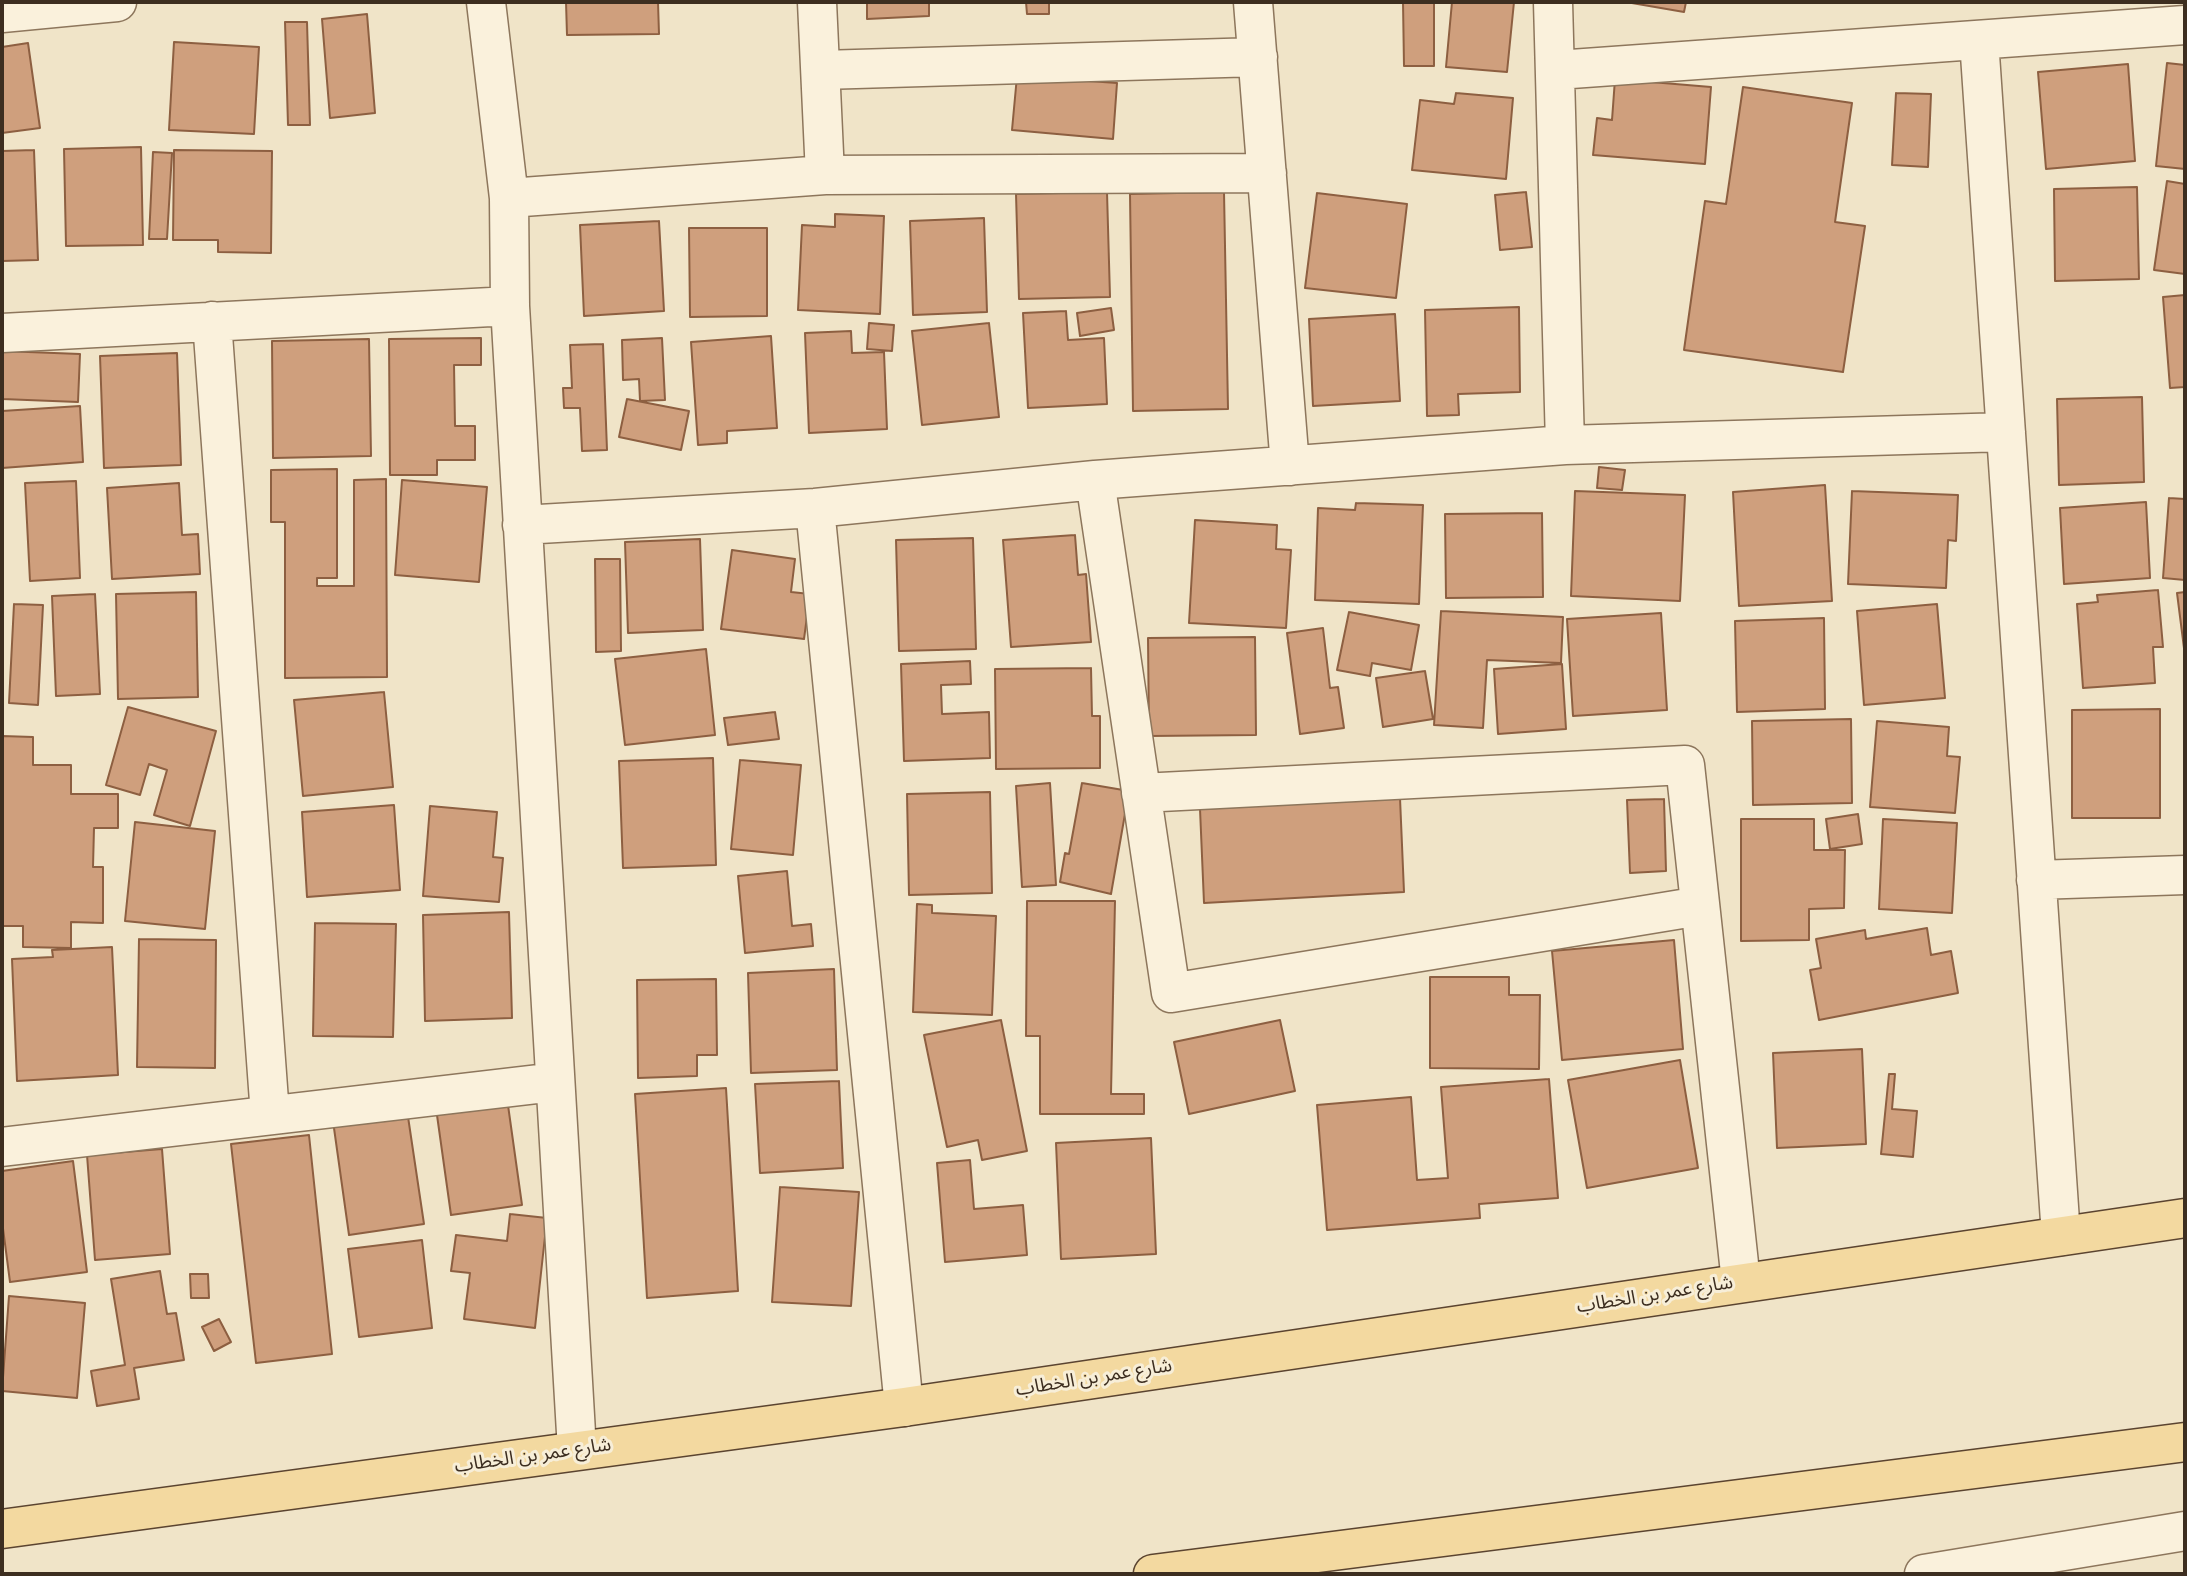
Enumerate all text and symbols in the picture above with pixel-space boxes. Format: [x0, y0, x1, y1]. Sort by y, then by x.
street label: شارع عمر بن الخطاب [1575, 1271, 1735, 1319]
street label: شارع عمر بن الخطاب [1014, 1354, 1174, 1402]
street label: شارع عمر بن الخطاب [453, 1434, 613, 1478]

